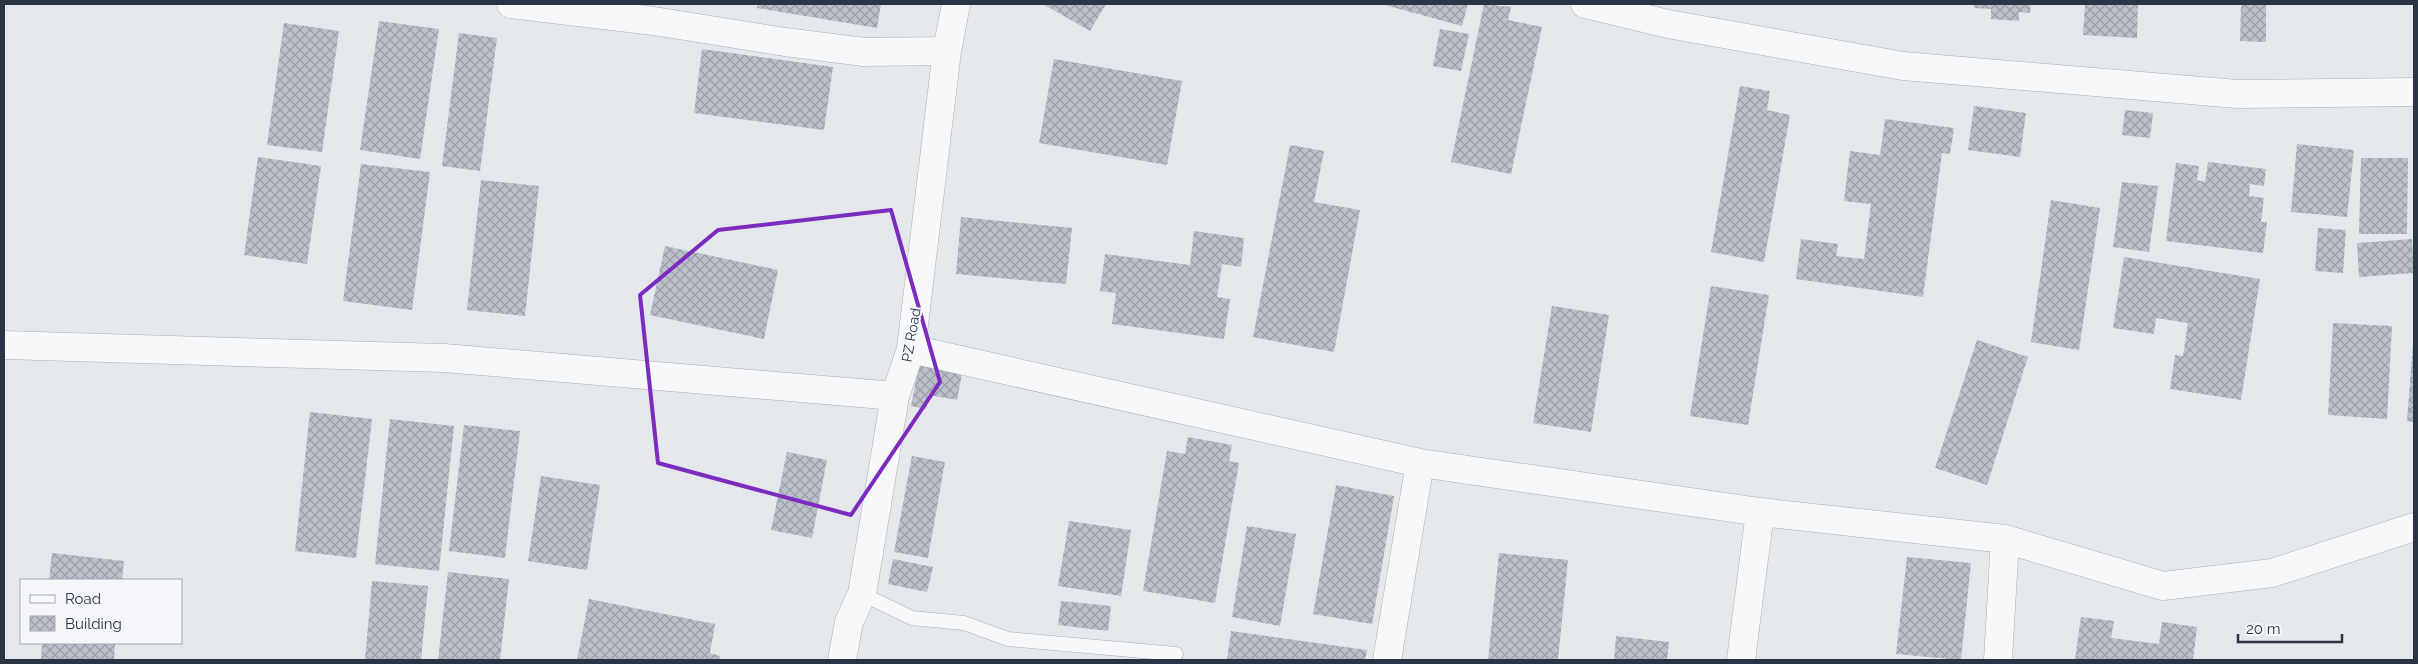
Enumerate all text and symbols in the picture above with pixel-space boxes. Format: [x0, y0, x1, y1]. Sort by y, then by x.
street label: PZ Road [898, 307, 924, 363]
legend [20, 579, 182, 644]
text: Road [65, 590, 101, 608]
scale bar [2238, 612, 2342, 644]
text: Building [65, 615, 122, 633]
text: 20 m [2246, 620, 2281, 638]

